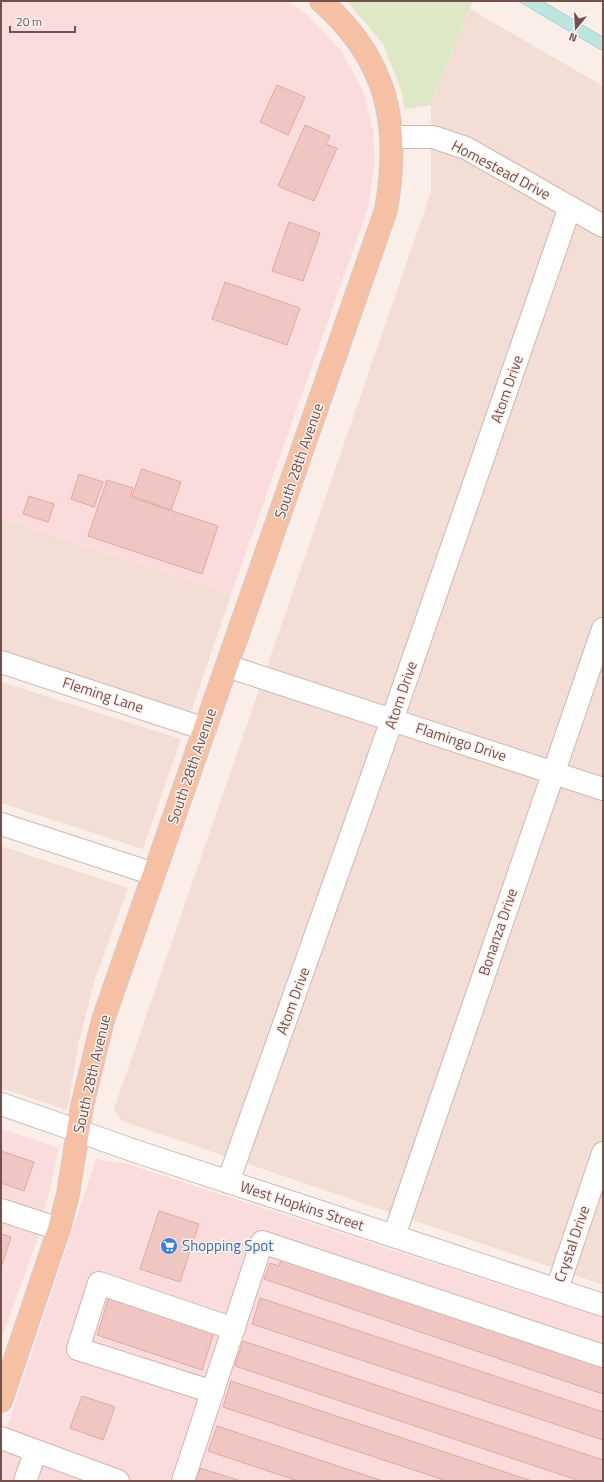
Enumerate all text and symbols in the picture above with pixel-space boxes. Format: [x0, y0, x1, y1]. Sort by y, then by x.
scale bar [10, 8, 75, 34]
north arrow [556, 8, 596, 48]
text: 20 m [16, 12, 42, 31]
text: N [567, 29, 579, 46]
street label: Homestead Drive [448, 134, 555, 205]
street label: Atom Drive [484, 352, 529, 426]
street label: South 28th Avenue [268, 400, 329, 522]
street label: Atom Drive [378, 658, 423, 732]
street label: Fleming Lane [60, 671, 147, 718]
street label: South 28th Avenue [161, 705, 222, 827]
street label: Flamingo Drive [413, 716, 510, 767]
street label: Bonanza Drive [472, 885, 523, 979]
street label: Atom Drive [270, 964, 315, 1038]
street label: South 28th Avenue [67, 1012, 116, 1135]
street label: West Hopkins Street [237, 1175, 368, 1237]
street label: Crystal Drive [548, 1202, 595, 1285]
place label: Shopping Spot [182, 1234, 274, 1257]
supermarket icon: Shopping Spot [159, 1236, 179, 1256]

